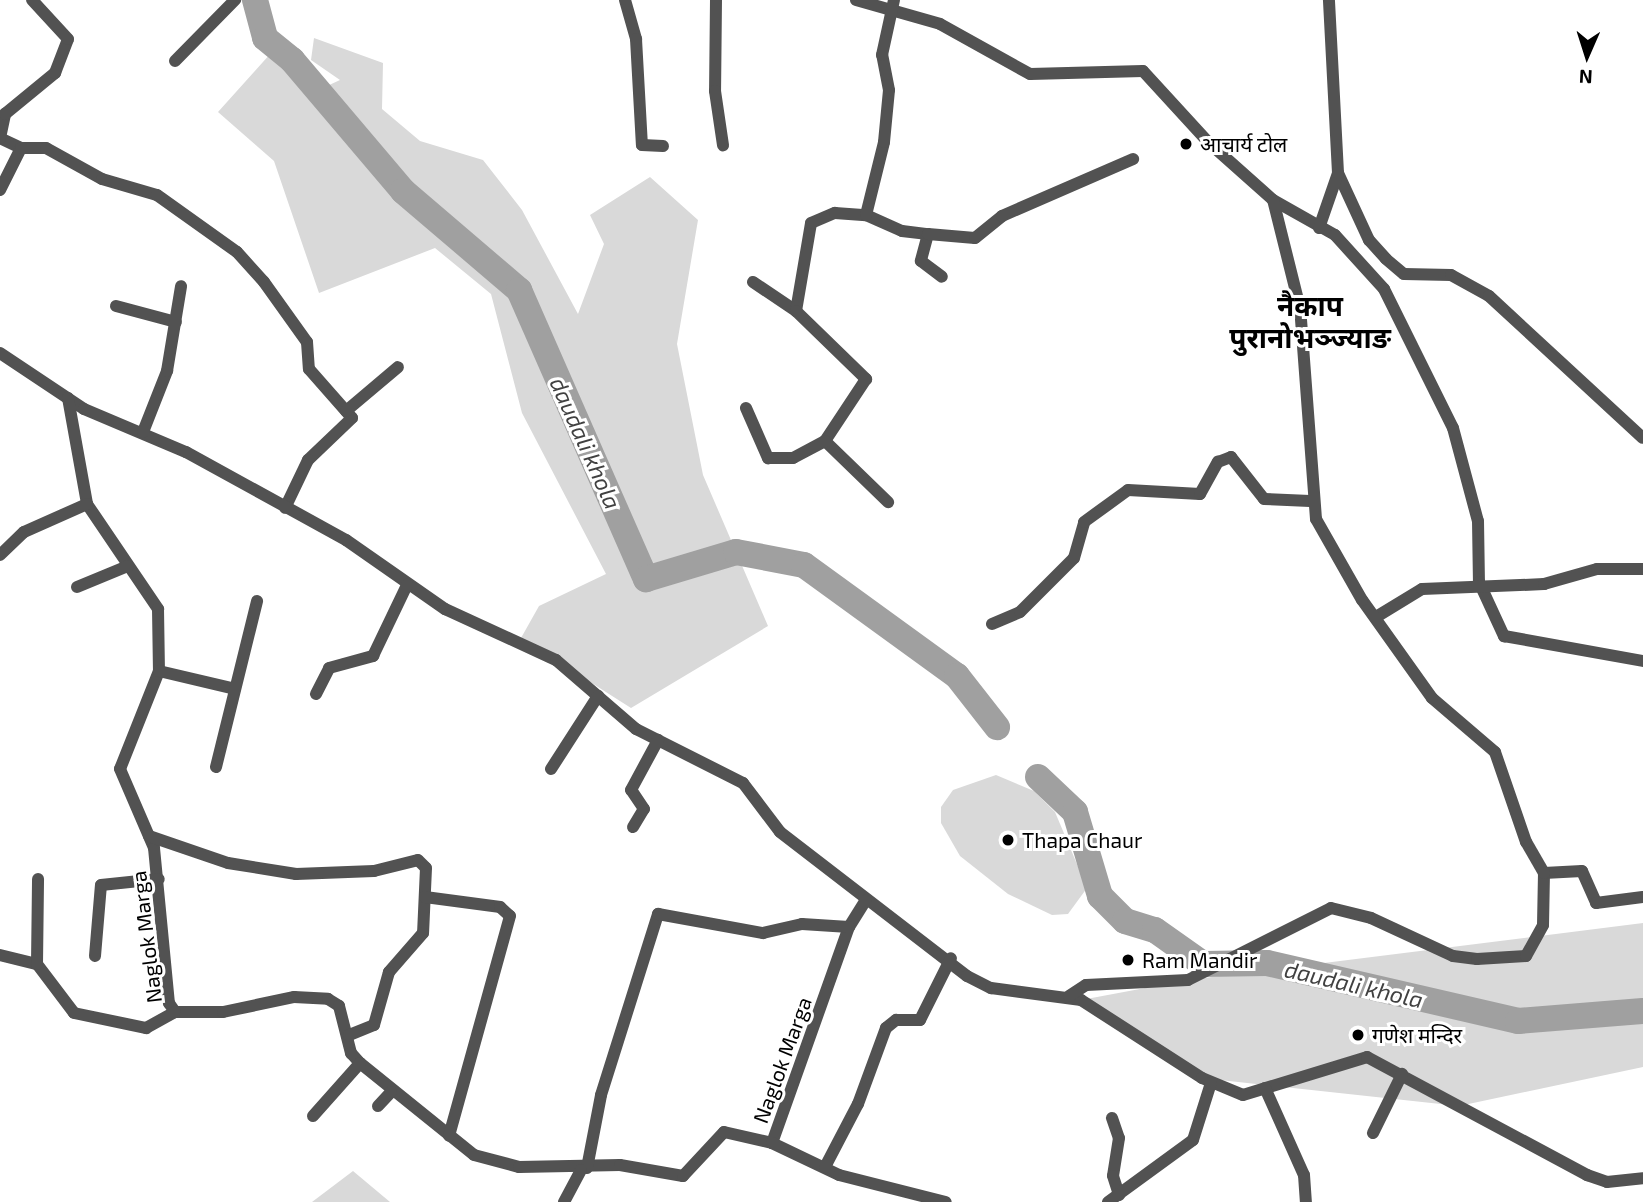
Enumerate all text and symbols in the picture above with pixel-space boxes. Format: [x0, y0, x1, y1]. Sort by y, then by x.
north arrow [1552, 21, 1622, 91]
text: N [1578, 66, 1593, 89]
place label: आचार्य टोल [1200, 131, 1287, 157]
marker: आचार्य टोल [1178, 136, 1194, 152]
district label: नैकाप पुरानोभञ्ज्याङ [1229, 288, 1391, 354]
water label: daudali khola [545, 373, 627, 513]
place label: Thapa Chaur [1022, 827, 1142, 853]
marker: Thapa Chaur [1000, 832, 1016, 848]
street label: Naglok Marga [125, 869, 167, 1005]
place label: Ram Mandir [1142, 947, 1257, 973]
marker: Ram Mandir [1120, 952, 1136, 968]
water label: daudali khola [1282, 955, 1426, 1013]
street label: Naglok Marga [747, 993, 817, 1127]
place label: गणेश मन्दिर [1372, 1022, 1462, 1048]
marker: गणेश मन्दिर [1350, 1027, 1366, 1043]

